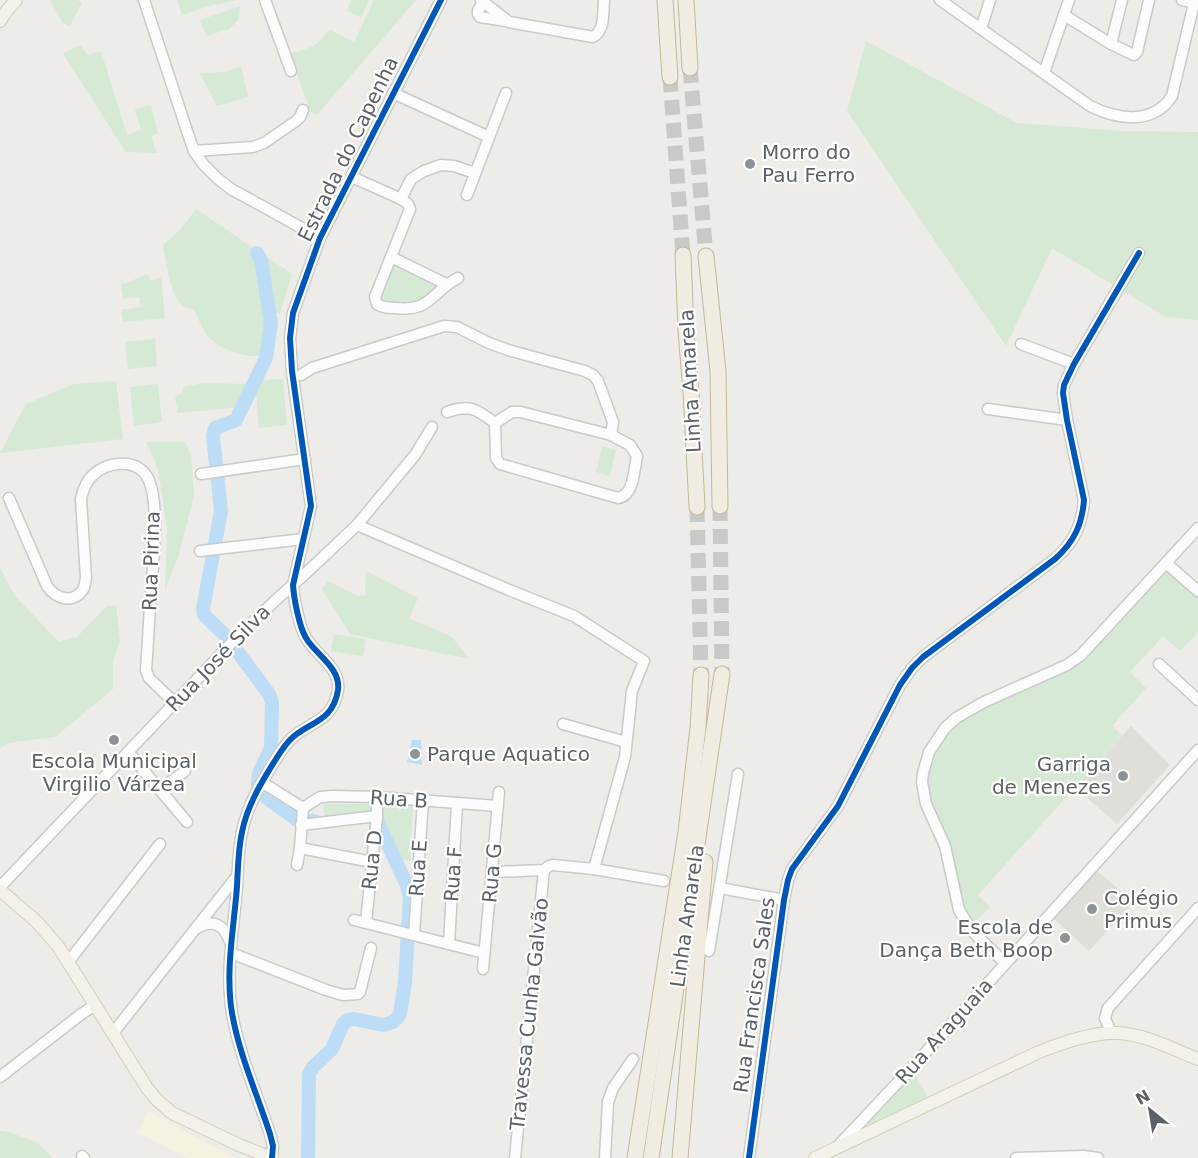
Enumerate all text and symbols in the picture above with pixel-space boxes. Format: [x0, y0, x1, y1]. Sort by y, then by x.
street label: Estrada do Capenha [293, 53, 403, 245]
place label: Morro do Pau Ferro [762, 140, 855, 187]
marker: Morro do Pau Ferro [743, 157, 757, 171]
street label: Linha Amarela [674, 308, 706, 454]
street label: Rua Pirina [137, 511, 165, 611]
street label: Rua José Silva [161, 600, 275, 716]
marker: Escola Municipal Virgilio Várzea [107, 733, 121, 747]
place label: Parque Aquatico [427, 742, 590, 766]
marker: Parque Aquatico [408, 747, 422, 761]
place label: Escola Municipal Virgilio Várzea [31, 749, 197, 796]
place label: Garriga de Menezes [992, 752, 1111, 799]
marker: Garriga de Menezes [1116, 769, 1130, 783]
street label: Rua B [369, 785, 429, 813]
street label: Rua D [357, 829, 387, 891]
street label: Rua E [404, 839, 432, 897]
street label: Rua G [477, 842, 507, 904]
street label: Linha Amarela [665, 843, 709, 989]
street label: Rua F [439, 845, 467, 903]
place label: Colégio Primus [1104, 886, 1179, 933]
street label: Rua Francisca Sales [728, 896, 780, 1094]
street label: Travessa Cunha Galvão [505, 897, 553, 1132]
marker: Colégio Primus [1085, 902, 1099, 916]
place label: Escola de Dança Beth Boop [879, 915, 1053, 962]
marker: Escola de Dança Beth Boop [1058, 931, 1072, 945]
street label: Rua Araguaia [890, 973, 998, 1089]
north arrow [1120, 1080, 1180, 1140]
text: N [1132, 1086, 1153, 1109]

